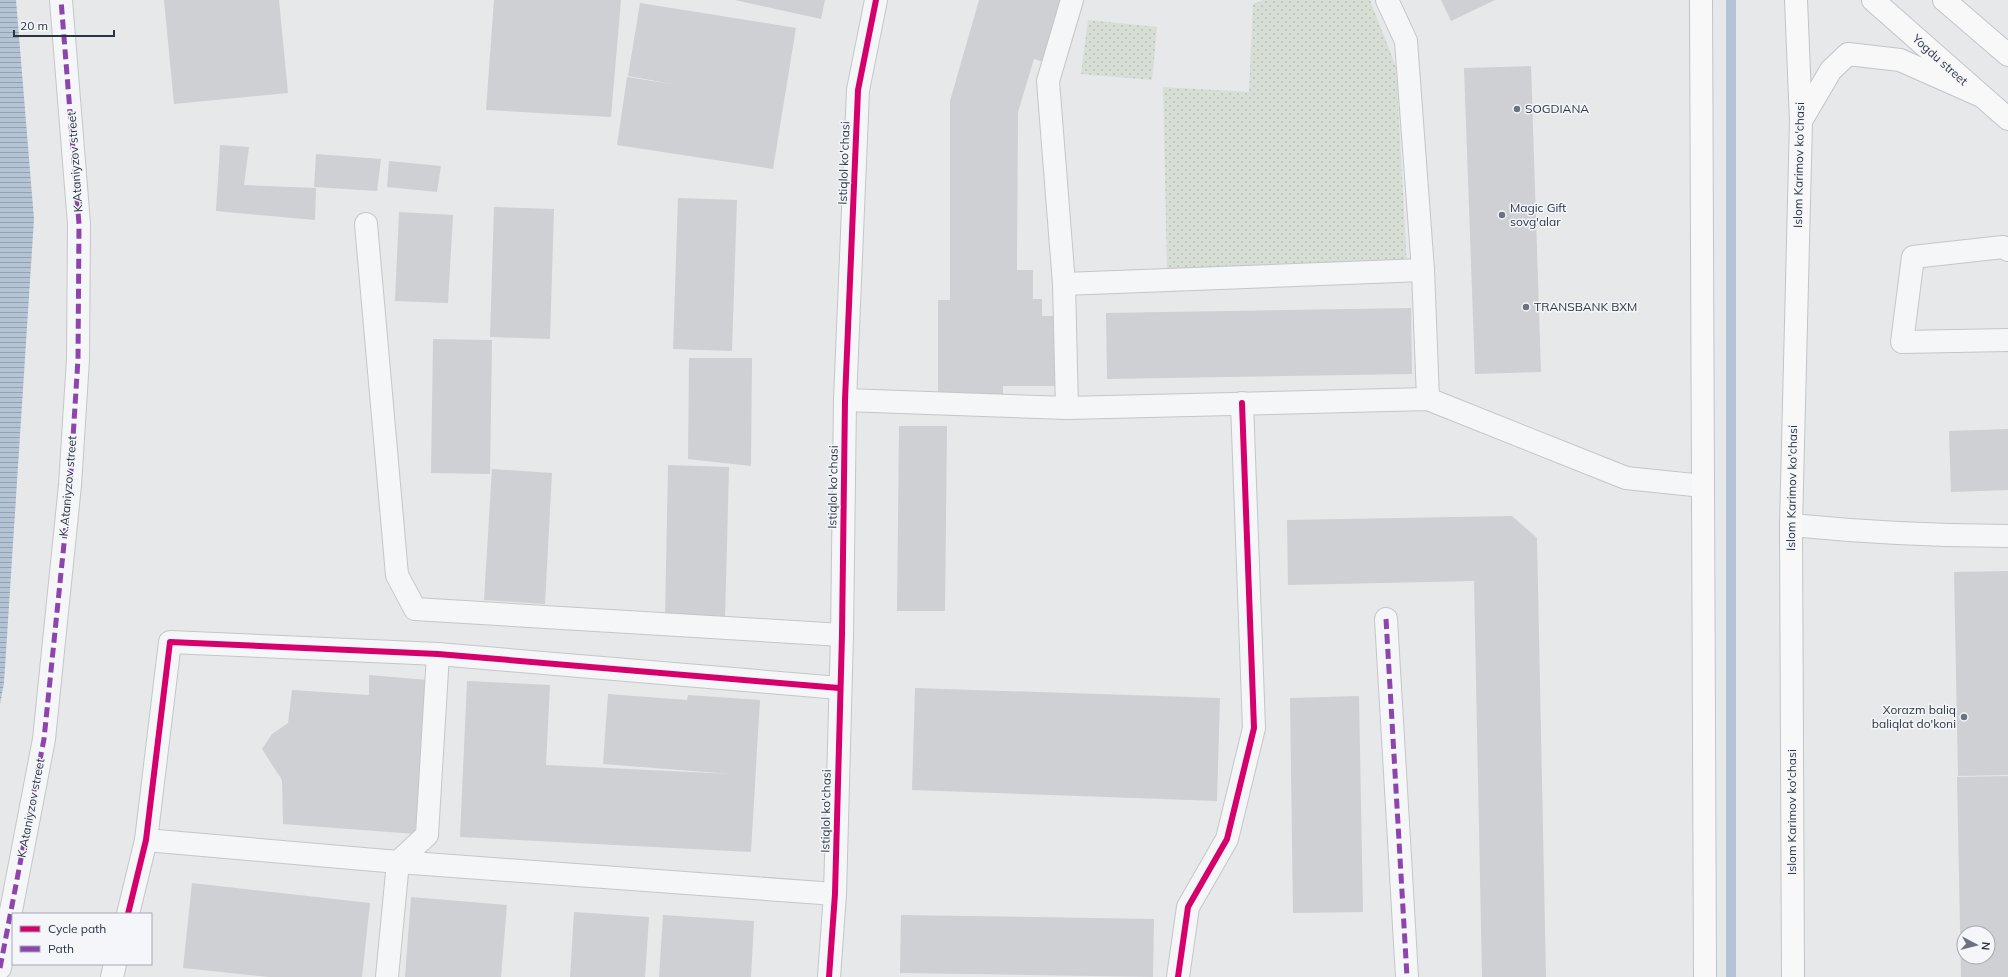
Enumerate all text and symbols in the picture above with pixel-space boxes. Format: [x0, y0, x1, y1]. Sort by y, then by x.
scale bar [14, 12, 114, 38]
text: 20 m [20, 18, 48, 33]
street label: Yogdu street [1909, 30, 1971, 88]
place label: SOGDIANA [1525, 101, 1589, 116]
street label: Islom Karimov ko'chasi [1790, 102, 1807, 228]
marker: SOGDIANA [1512, 104, 1522, 114]
street label: K.Ataniyzov street [63, 111, 86, 213]
street label: Istiqlol ko'chasi [835, 121, 852, 205]
place label: Magic Gift sovg'alar [1510, 200, 1566, 229]
marker: Magic Gift sovg'alar [1497, 210, 1507, 220]
place label: TRANSBANK BXM [1534, 299, 1637, 314]
marker: TRANSBANK BXM [1521, 302, 1531, 312]
street label: Islom Karimov ko'chasi [1783, 425, 1800, 551]
street label: K.Ataniyzov street [56, 435, 79, 537]
street label: Istiqlol ko'chasi [824, 445, 841, 529]
place label: Xorazm baliq baliqlat do'koni [1872, 702, 1956, 731]
marker: Xorazm baliq baliqlat do'koni [1959, 712, 1969, 722]
street label: Islom Karimov ko'chasi [1784, 749, 1799, 875]
street label: K.Ataniyzov street [14, 757, 48, 859]
street label: Istiqlol ko'chasi [817, 769, 834, 853]
legend [12, 913, 152, 965]
text: Cycle path [48, 921, 106, 936]
north arrow [1956, 925, 1996, 965]
text: Path [48, 941, 74, 956]
text: N [1978, 941, 1993, 951]

